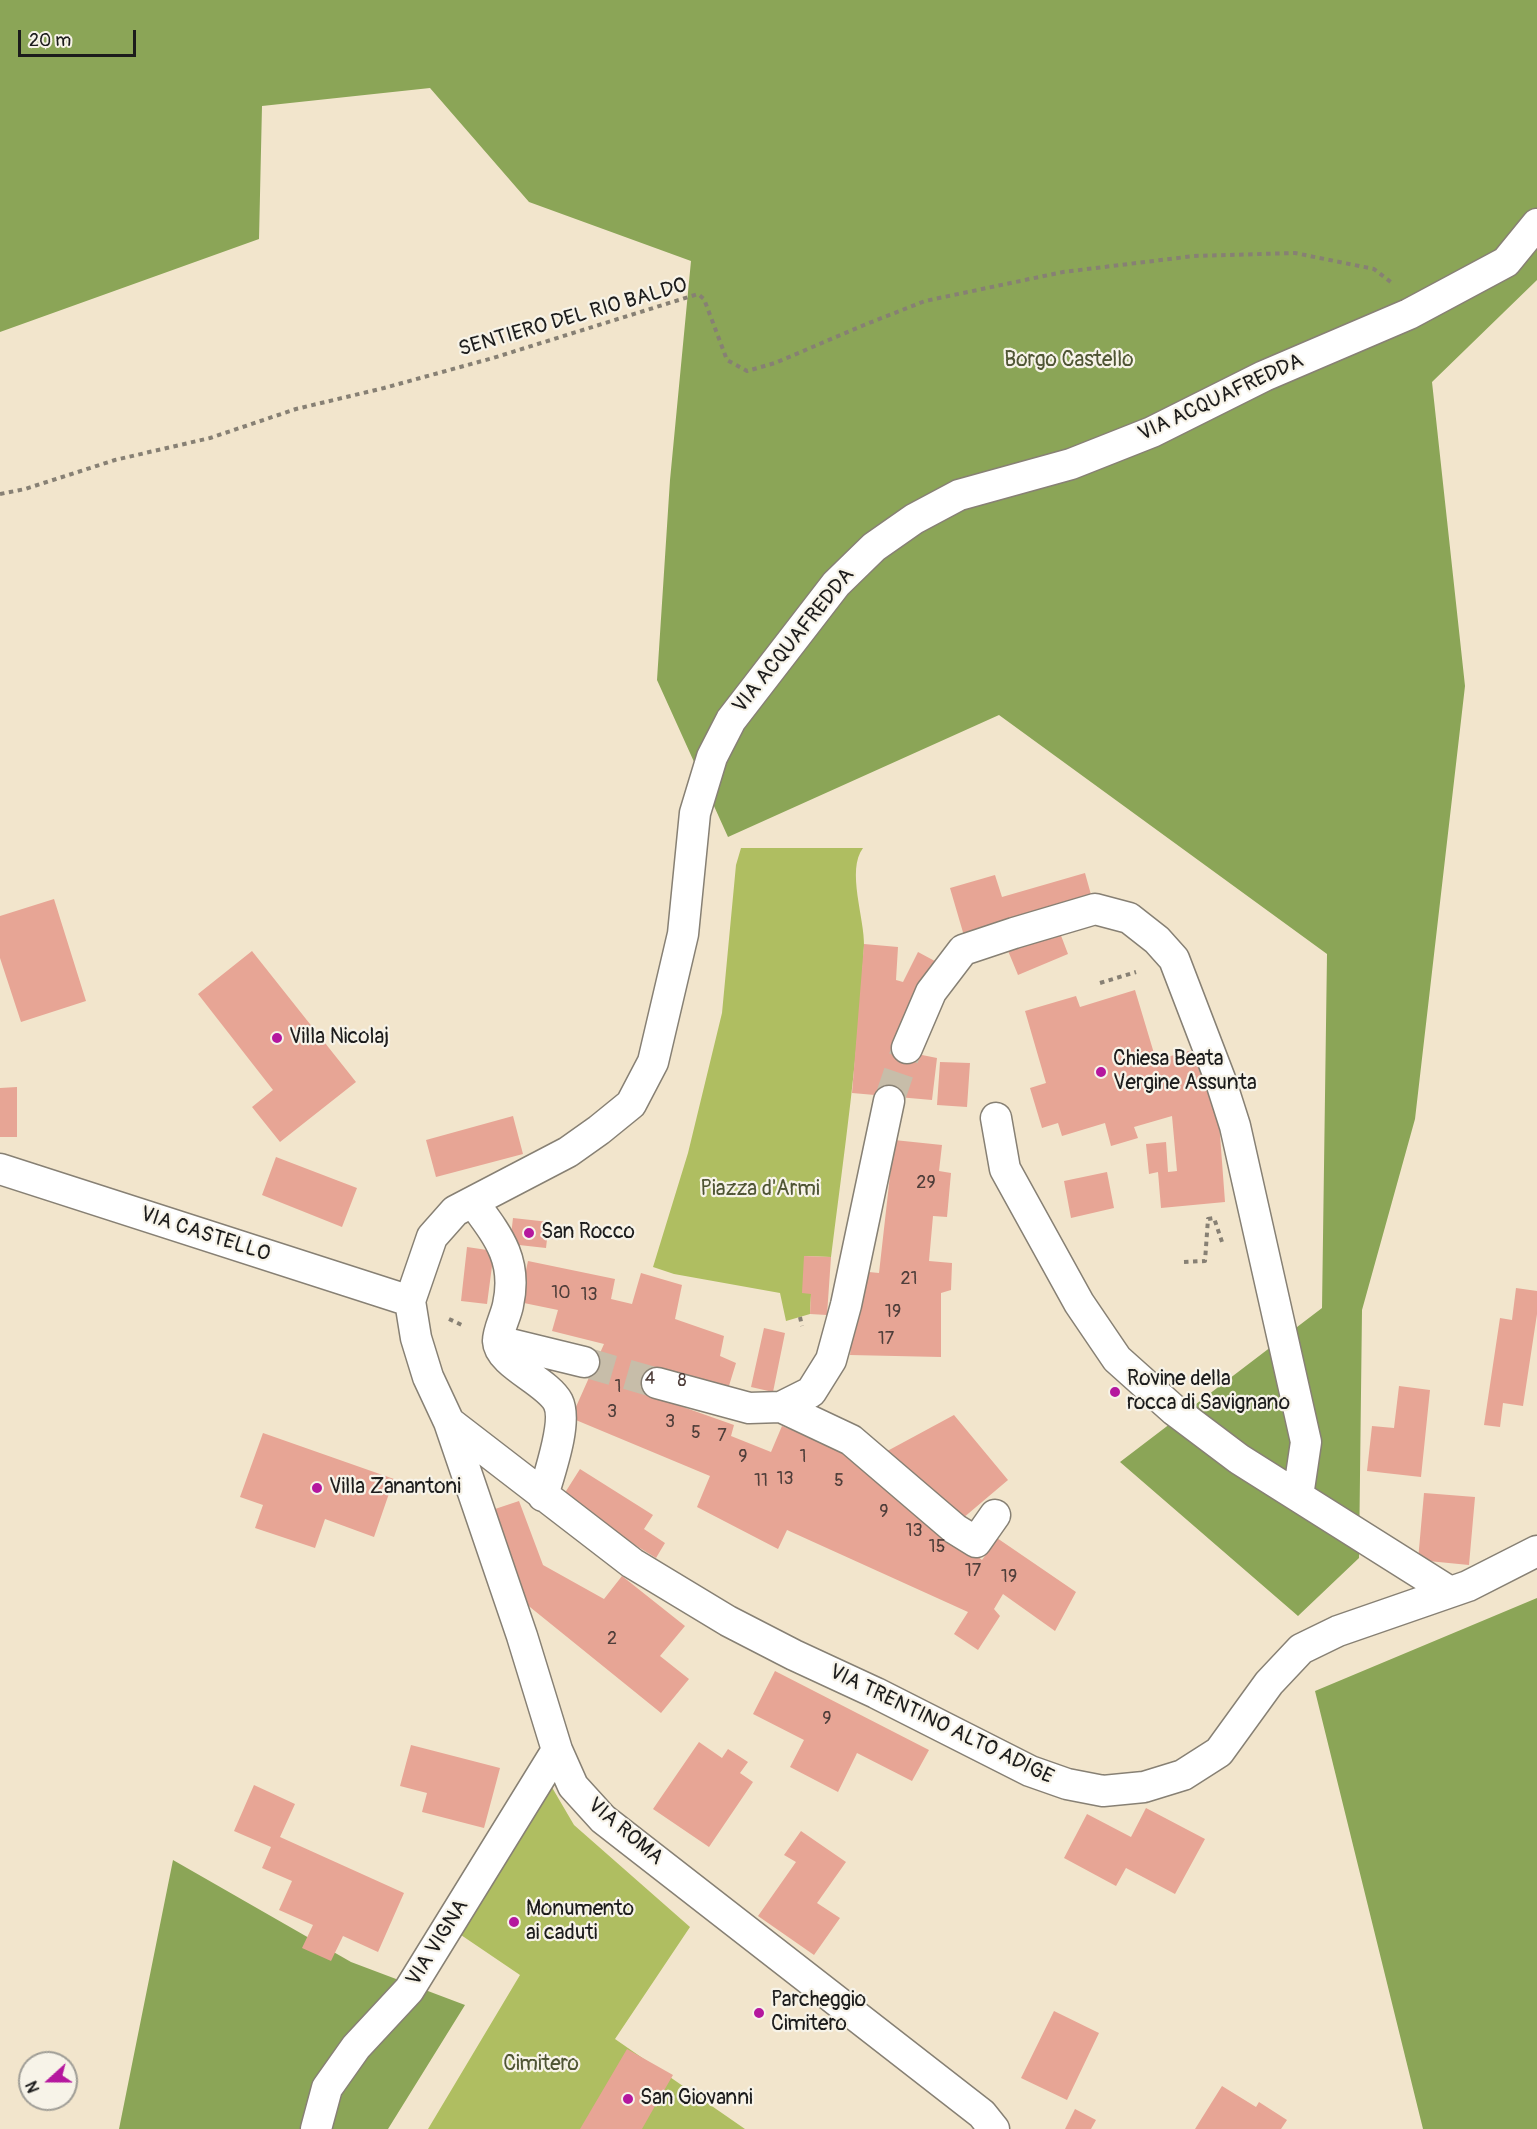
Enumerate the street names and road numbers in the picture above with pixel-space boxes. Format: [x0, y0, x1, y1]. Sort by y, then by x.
street label: SENTIERO DEL RIO BALDO [456, 273, 690, 363]
street label: VIA ACQUAFREDDA [1134, 349, 1308, 447]
street label: VIA ACQUAFREDDA [728, 563, 860, 719]
street label: VIA CASTELLO [137, 1202, 273, 1268]
street label: VIA TRENTINO ALTO ADIGE [825, 1660, 1057, 1790]
street label: VIA ROMA [582, 1793, 668, 1871]
street label: VIA VIGNA [402, 1895, 474, 1991]

